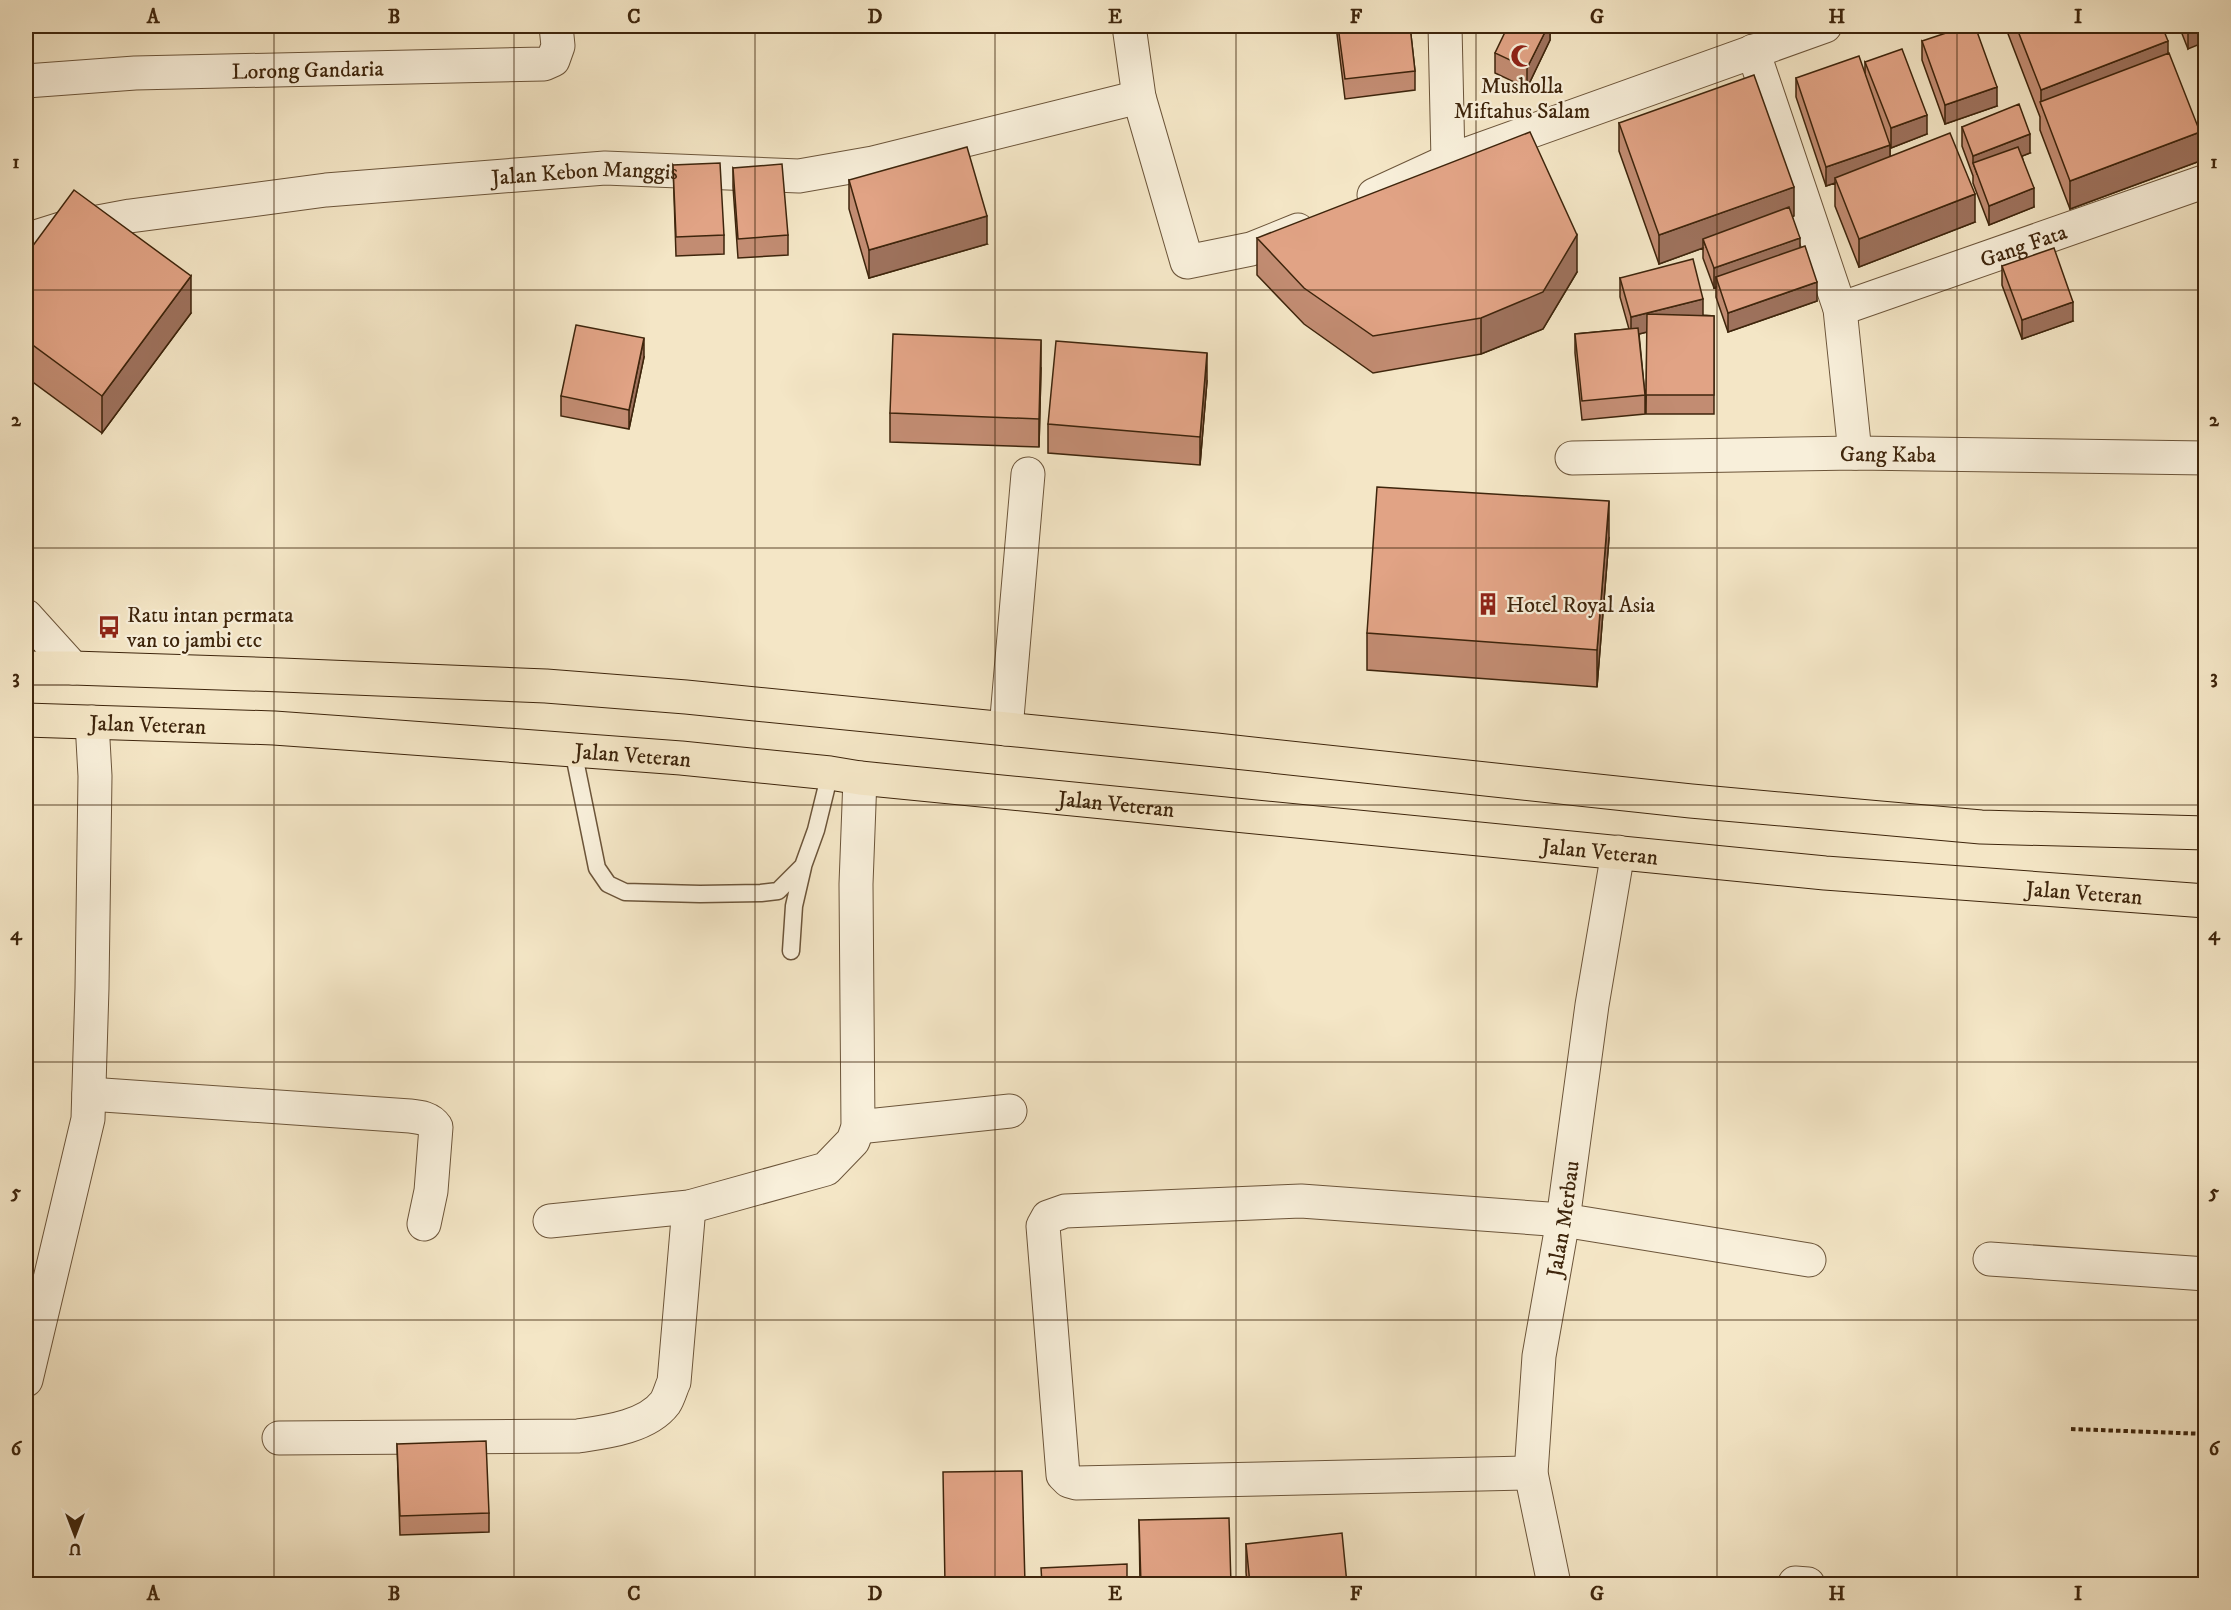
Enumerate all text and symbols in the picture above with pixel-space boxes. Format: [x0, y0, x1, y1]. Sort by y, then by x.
text: A [146, 5, 161, 30]
text: B [388, 5, 400, 30]
text: C [627, 5, 641, 30]
text: D [868, 5, 883, 30]
text: E [1108, 5, 1122, 30]
text: F [1350, 5, 1363, 30]
text: G [1590, 5, 1604, 30]
text: H [1829, 5, 1846, 30]
text: I [2074, 5, 2082, 30]
mosque icon: Musholla Miftahus Salam [1509, 43, 1535, 69]
street label: Lorong Gandaria [231, 56, 385, 86]
place label: Musholla Miftahus Salam [1454, 73, 1590, 125]
text: 1 [12, 150, 20, 175]
text: 1 [2210, 150, 2218, 175]
street label: Jalan Kebon Manggis [488, 156, 678, 192]
street label: Gang Fata [1977, 219, 2071, 274]
text: 2 [11, 408, 22, 433]
text: 2 [2209, 408, 2220, 433]
street label: Gang Kaba [1840, 441, 1937, 469]
building icon: Hotel Royal Asia [1475, 591, 1501, 617]
place label: Hotel Royal Asia [1506, 592, 1656, 619]
place label: Ratu intan permata van to jambi etc [126, 602, 294, 654]
bus stop icon: Ratu intan permata van to jambi etc [96, 614, 122, 640]
text: 3 [12, 665, 20, 690]
text: 3 [2210, 665, 2218, 690]
street label: Jalan Veteran [87, 710, 207, 741]
street label: Jalan Veteran [571, 738, 693, 774]
street label: Jalan Veteran [1055, 785, 1176, 824]
street label: Jalan Veteran [1538, 833, 1660, 872]
street label: Jalan Veteran [2023, 876, 2144, 911]
text: 4 [10, 922, 23, 947]
text: 4 [2208, 922, 2221, 947]
street label: Jalan Merbau [1541, 1159, 1586, 1281]
text: 5 [10, 1180, 21, 1205]
text: 5 [2208, 1180, 2219, 1205]
text: 6 [11, 1437, 23, 1462]
text: 6 [2209, 1437, 2221, 1462]
north arrow [45, 1505, 105, 1565]
text: U [68, 1539, 81, 1559]
text: A [146, 1582, 161, 1607]
text: B [388, 1582, 400, 1607]
text: C [627, 1582, 641, 1607]
text: D [868, 1582, 883, 1607]
text: E [1108, 1582, 1122, 1607]
text: F [1350, 1582, 1363, 1607]
text: G [1590, 1582, 1604, 1607]
text: H [1829, 1582, 1846, 1607]
text: I [2074, 1582, 2082, 1607]

